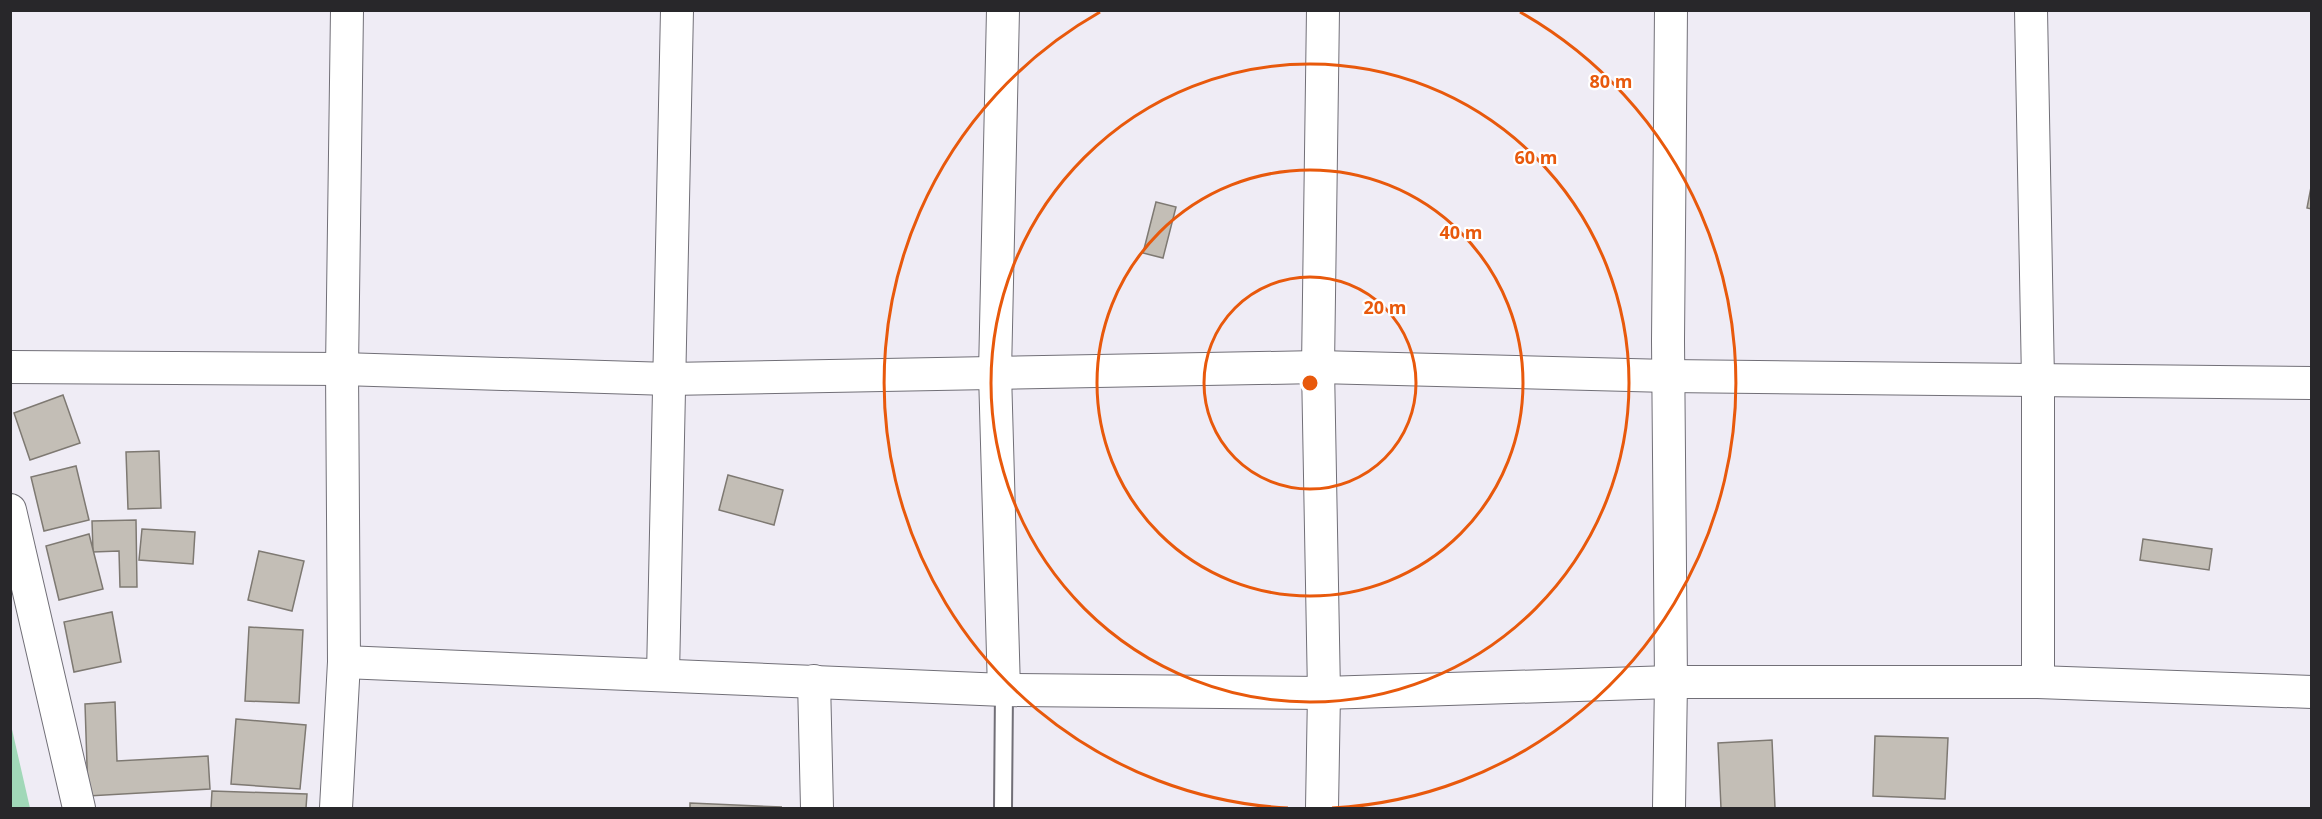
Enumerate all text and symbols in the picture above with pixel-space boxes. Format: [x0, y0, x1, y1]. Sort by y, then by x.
text: 80 m [1590, 69, 1632, 93]
text: 60 m [1515, 145, 1557, 169]
text: 40 m [1440, 220, 1482, 244]
text: 20 m [1364, 295, 1406, 319]
centre of rings [1300, 373, 1320, 393]

